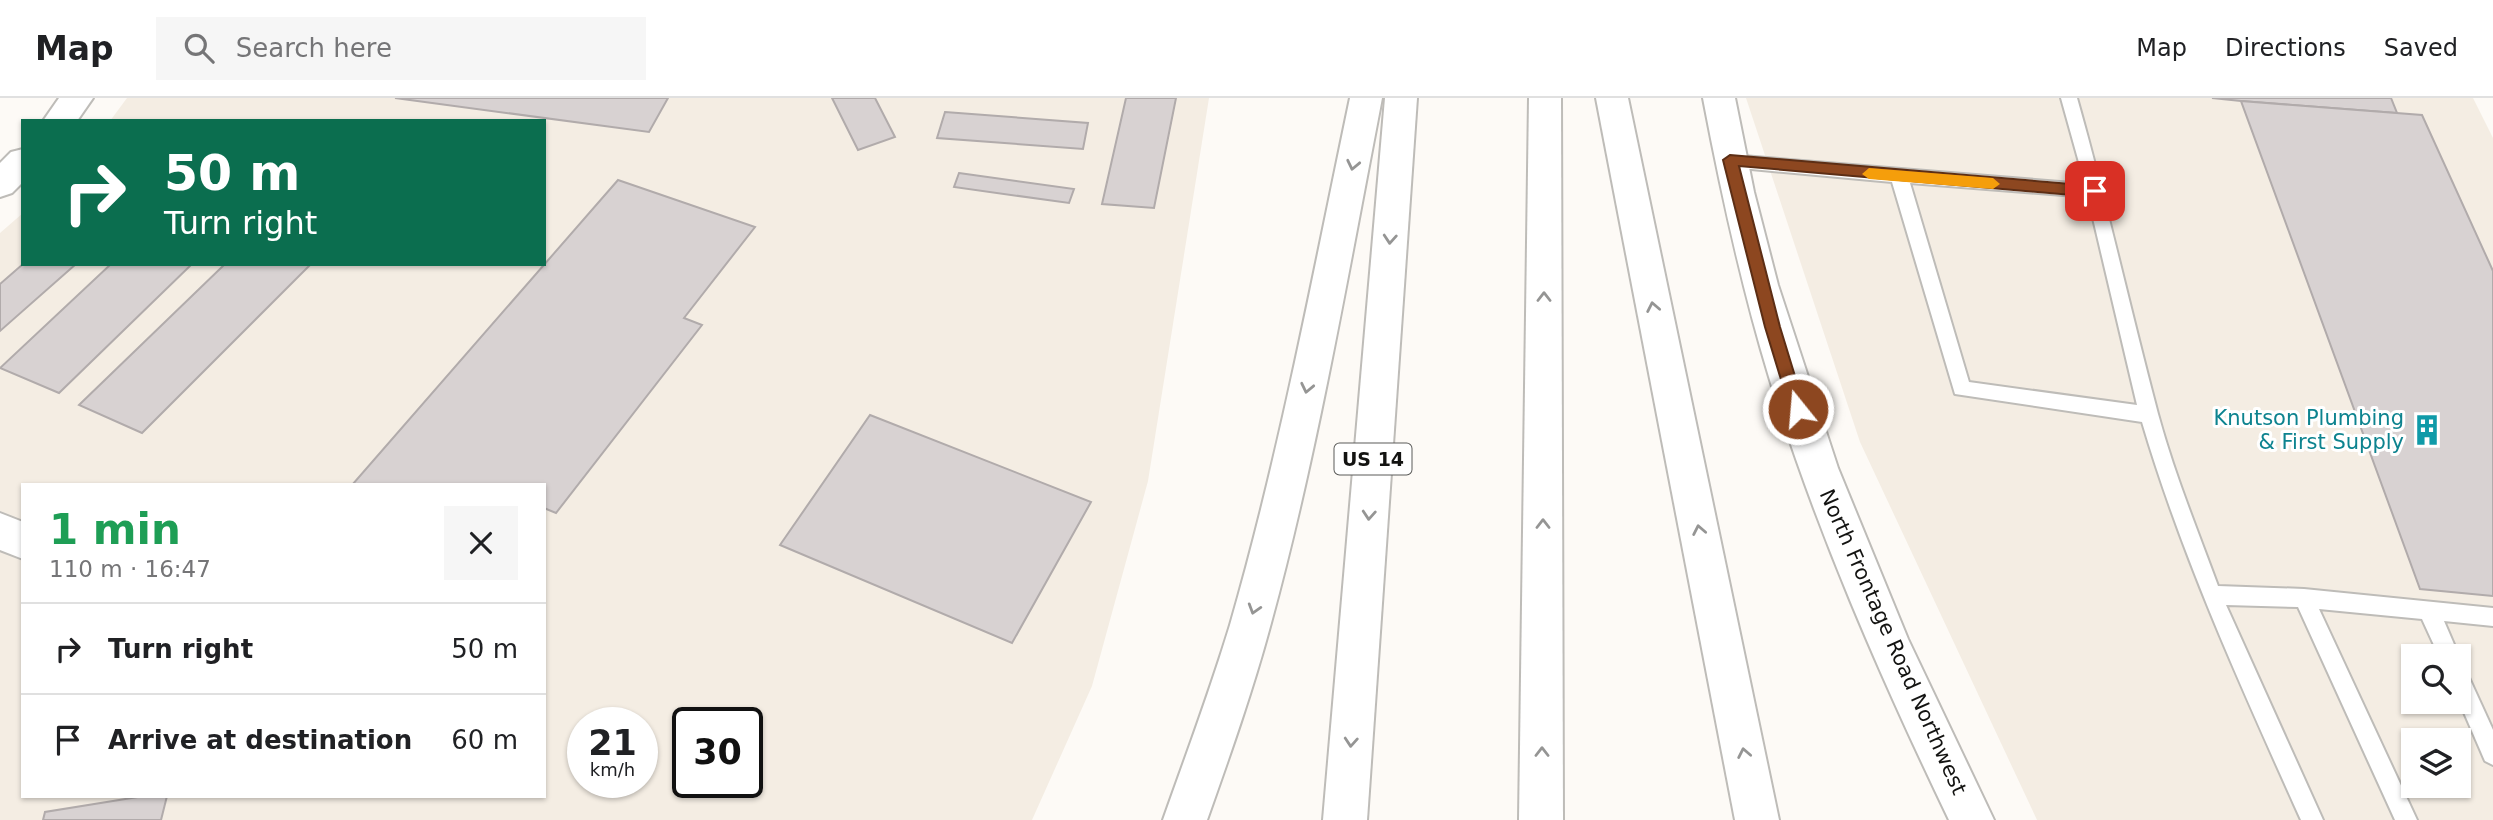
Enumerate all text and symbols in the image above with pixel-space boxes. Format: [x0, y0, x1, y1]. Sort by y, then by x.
search box [156, 17, 646, 80]
text: Map [35, 29, 114, 68]
icon: search [180, 29, 218, 67]
text: Search here [236, 33, 392, 63]
text: Map [2136, 34, 2187, 62]
text: Directions [2225, 34, 2346, 62]
text: Saved [2384, 34, 2458, 62]
text: 50 m [164, 145, 300, 202]
icon: right [49, 147, 140, 238]
one-way arrow [1346, 159, 1361, 171]
pin [2065, 161, 2125, 221]
icon: arrive [2076, 172, 2114, 210]
text: Turn right [164, 204, 317, 242]
one-way arrow [1383, 234, 1398, 245]
one-way arrow [1536, 291, 1552, 302]
one-way arrow [1647, 301, 1662, 313]
position arrow [1761, 372, 1835, 446]
one-way arrow [1300, 382, 1315, 394]
place label: Knutson Plumbing & First Supply [2214, 406, 2404, 454]
building icon: Knutson Plumbing & First Supply [2410, 413, 2444, 447]
road number: US 14 [1334, 444, 1412, 474]
street label: North Frontage Road Northwest [1815, 486, 1971, 798]
text: 1 min [49, 505, 181, 554]
button: close [444, 506, 518, 580]
one-way arrow [1362, 510, 1377, 521]
one-way arrow [1535, 519, 1551, 529]
one-way arrow [1692, 524, 1707, 536]
text: 110 m · 16:47 [49, 556, 211, 582]
one-way arrow [1248, 603, 1263, 615]
icon: right [49, 630, 87, 668]
text: Turn right [108, 634, 253, 664]
text: 50 m [451, 634, 518, 664]
map controls [2401, 644, 2471, 798]
button: search [2401, 644, 2471, 714]
speed limit sign: 30 [672, 707, 763, 798]
icon: arrive [49, 721, 87, 759]
text: 21 [588, 723, 637, 763]
text: Arrive at destination [108, 725, 412, 755]
text: 60 m [451, 725, 518, 755]
button: layers [2401, 728, 2471, 798]
one-way arrow [1344, 737, 1359, 748]
one-way arrow [1534, 746, 1550, 757]
one-way arrow [1737, 747, 1752, 759]
text: km/h [590, 759, 635, 780]

